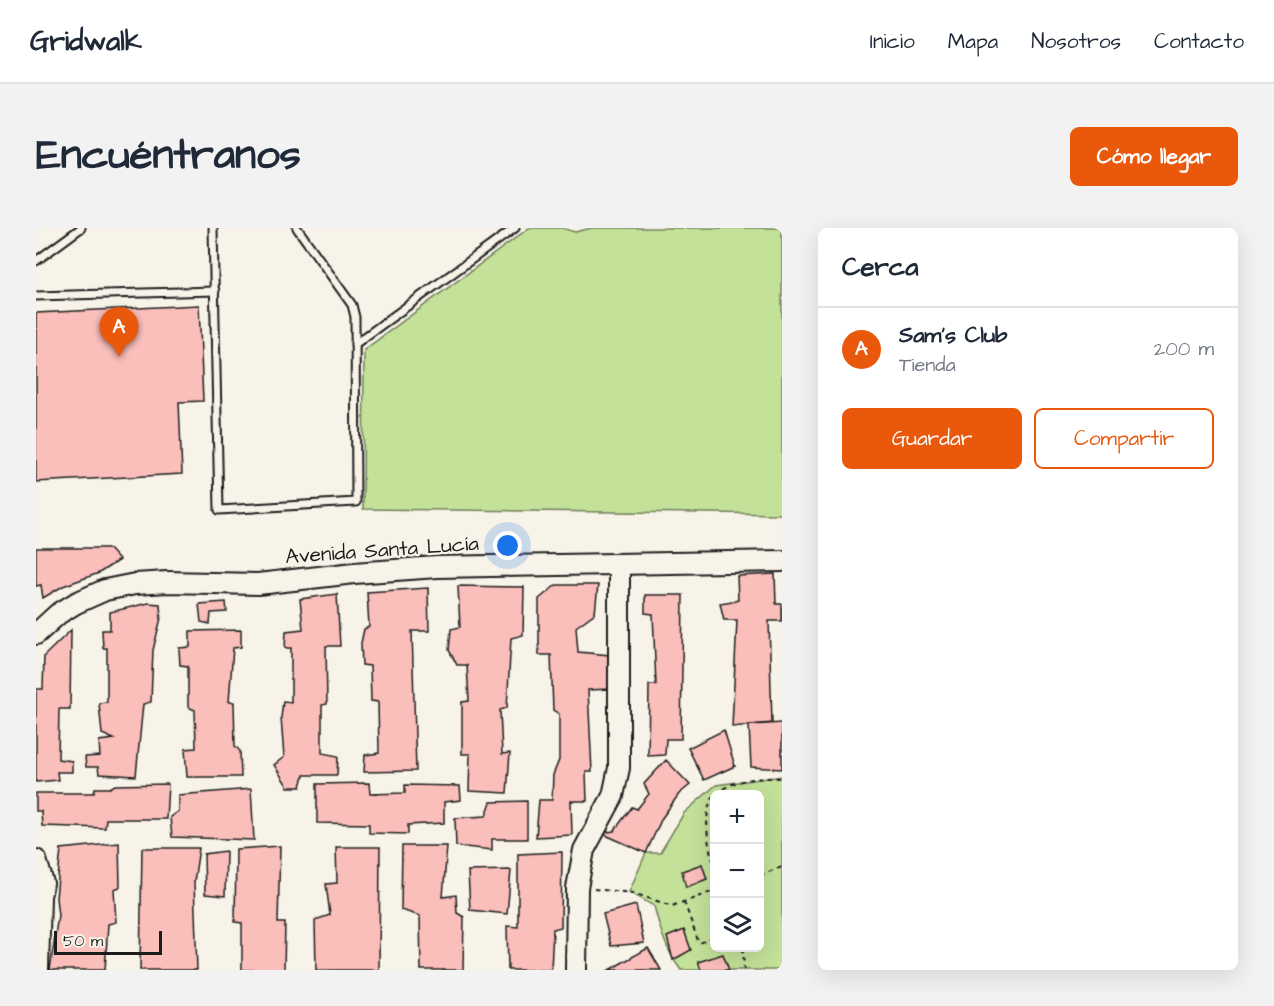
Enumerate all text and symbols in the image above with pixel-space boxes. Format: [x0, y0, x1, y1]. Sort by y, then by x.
text: Gridwalk [30, 22, 142, 61]
text: Inicio [870, 27, 915, 56]
text: Mapa [948, 27, 998, 56]
text: Nosotros [1031, 27, 1121, 56]
text: Contacto [1154, 27, 1244, 56]
text: Encuéntranos [36, 127, 301, 185]
button: Cómo llegar [1070, 127, 1238, 186]
text: Cerca [842, 249, 919, 285]
pin: A [100, 308, 139, 357]
text: Sam's Club [899, 320, 1007, 351]
text: A [855, 335, 868, 363]
text: 200 m [1154, 335, 1214, 363]
text: Tienda [899, 351, 956, 379]
button: Guardar [842, 408, 1022, 469]
button: Compartir [1034, 408, 1214, 469]
street label: Avenida Santa Lucía [284, 529, 480, 571]
your location [493, 531, 522, 560]
map controls [710, 790, 764, 952]
button: + [710, 790, 764, 844]
button: − [710, 844, 764, 898]
button: layers [710, 898, 764, 952]
scale bar [54, 928, 162, 956]
text: 50 m [63, 930, 103, 952]

